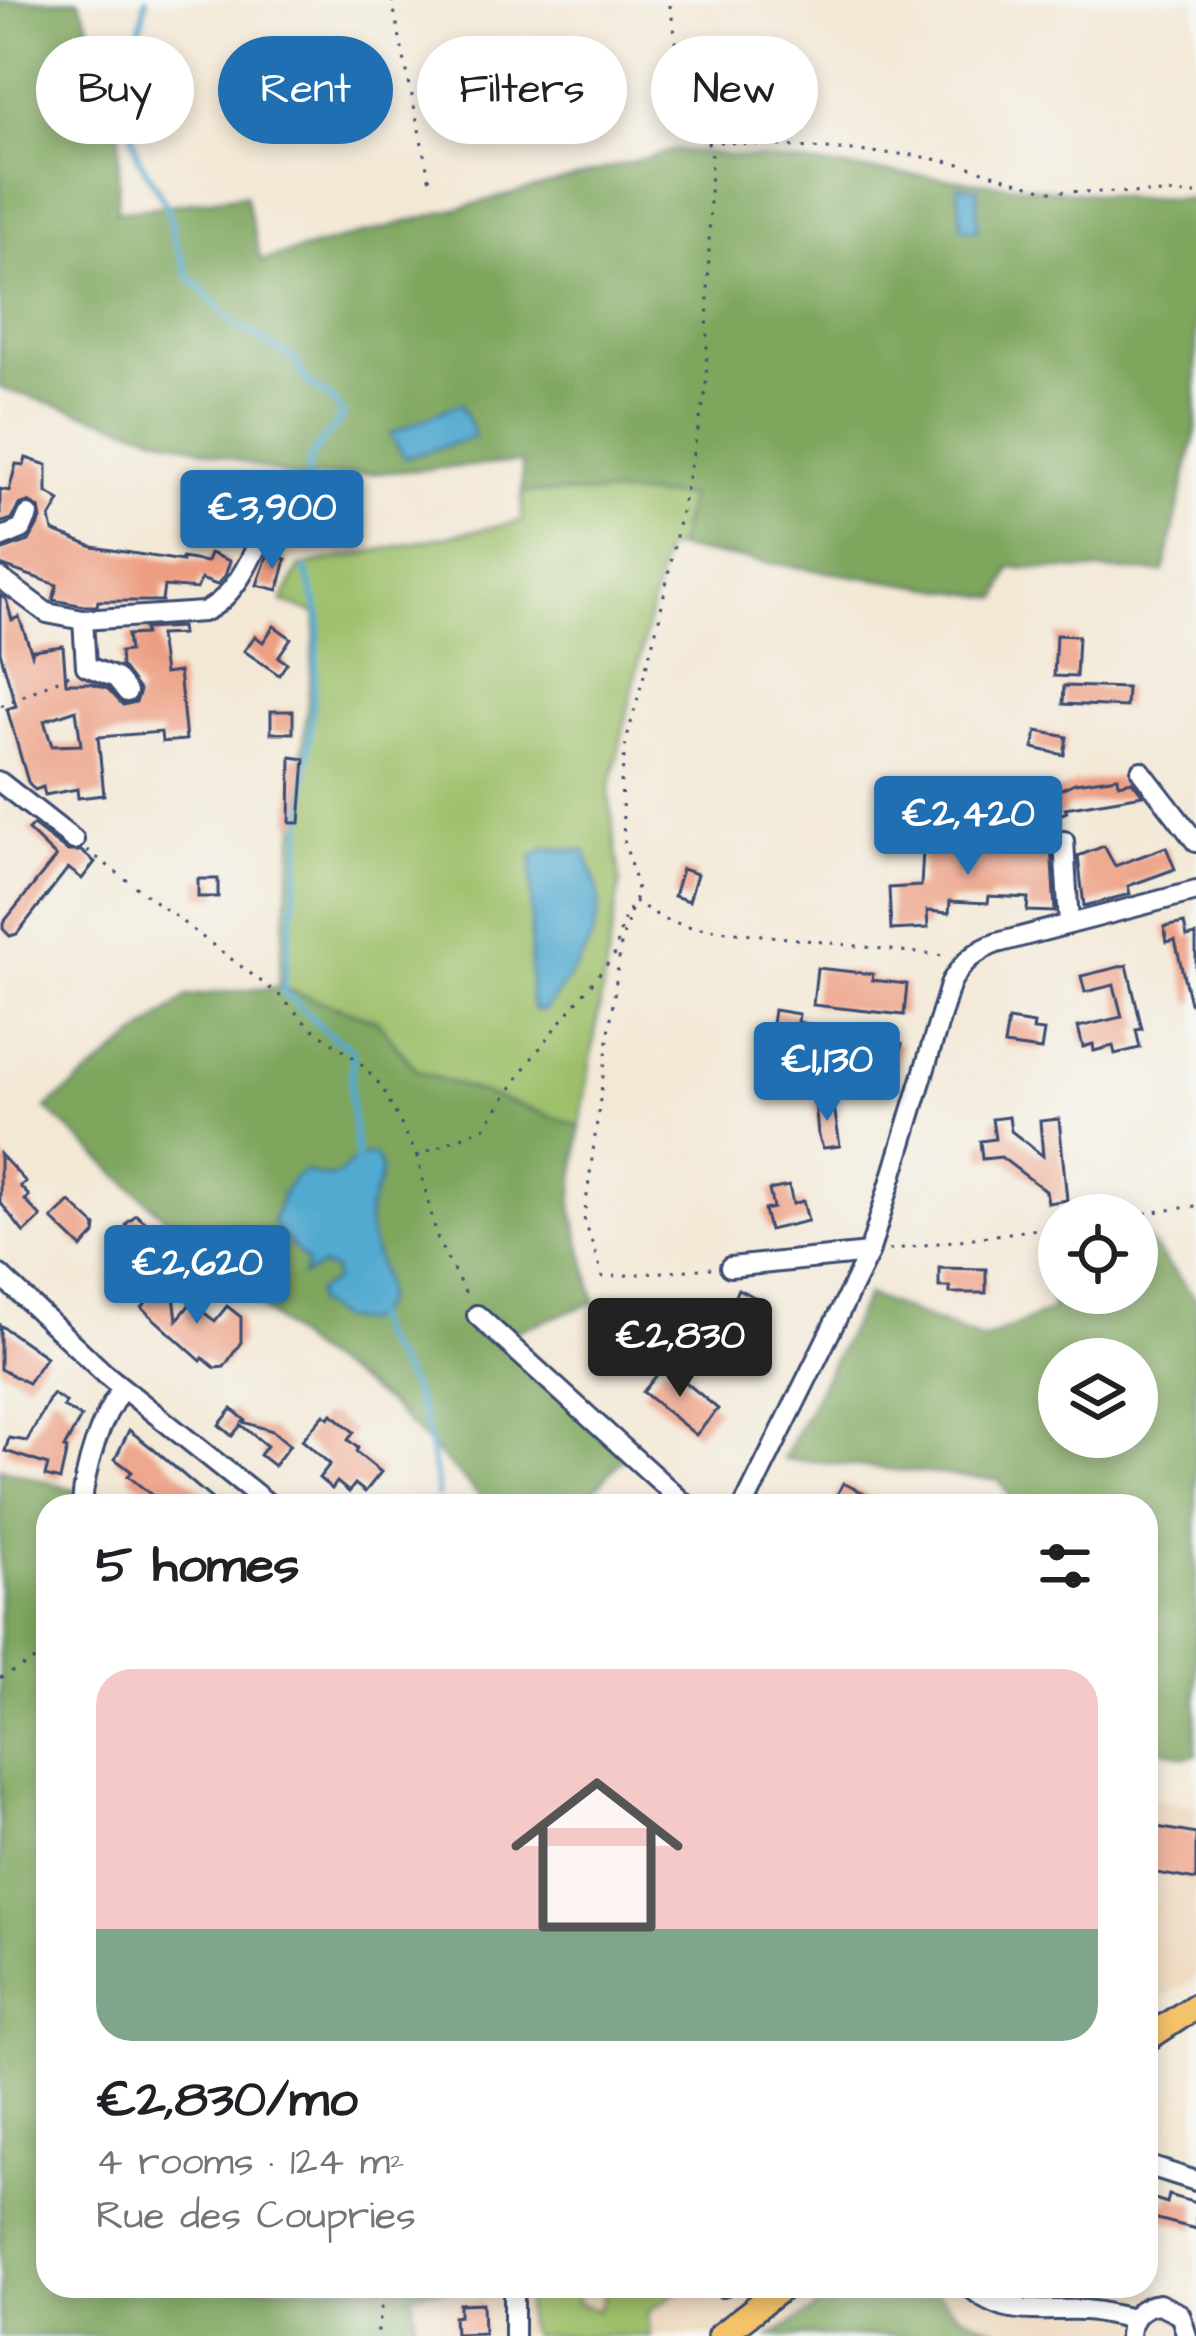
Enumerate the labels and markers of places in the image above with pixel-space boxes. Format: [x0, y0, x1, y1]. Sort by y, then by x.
pin: €3,900 [174, 470, 370, 572]
pin: €2,420 [870, 776, 1066, 878]
pin: €1,130 [729, 1022, 925, 1124]
pin: €2,620 [99, 1225, 295, 1327]
pin: €2,830 [582, 1298, 778, 1400]

